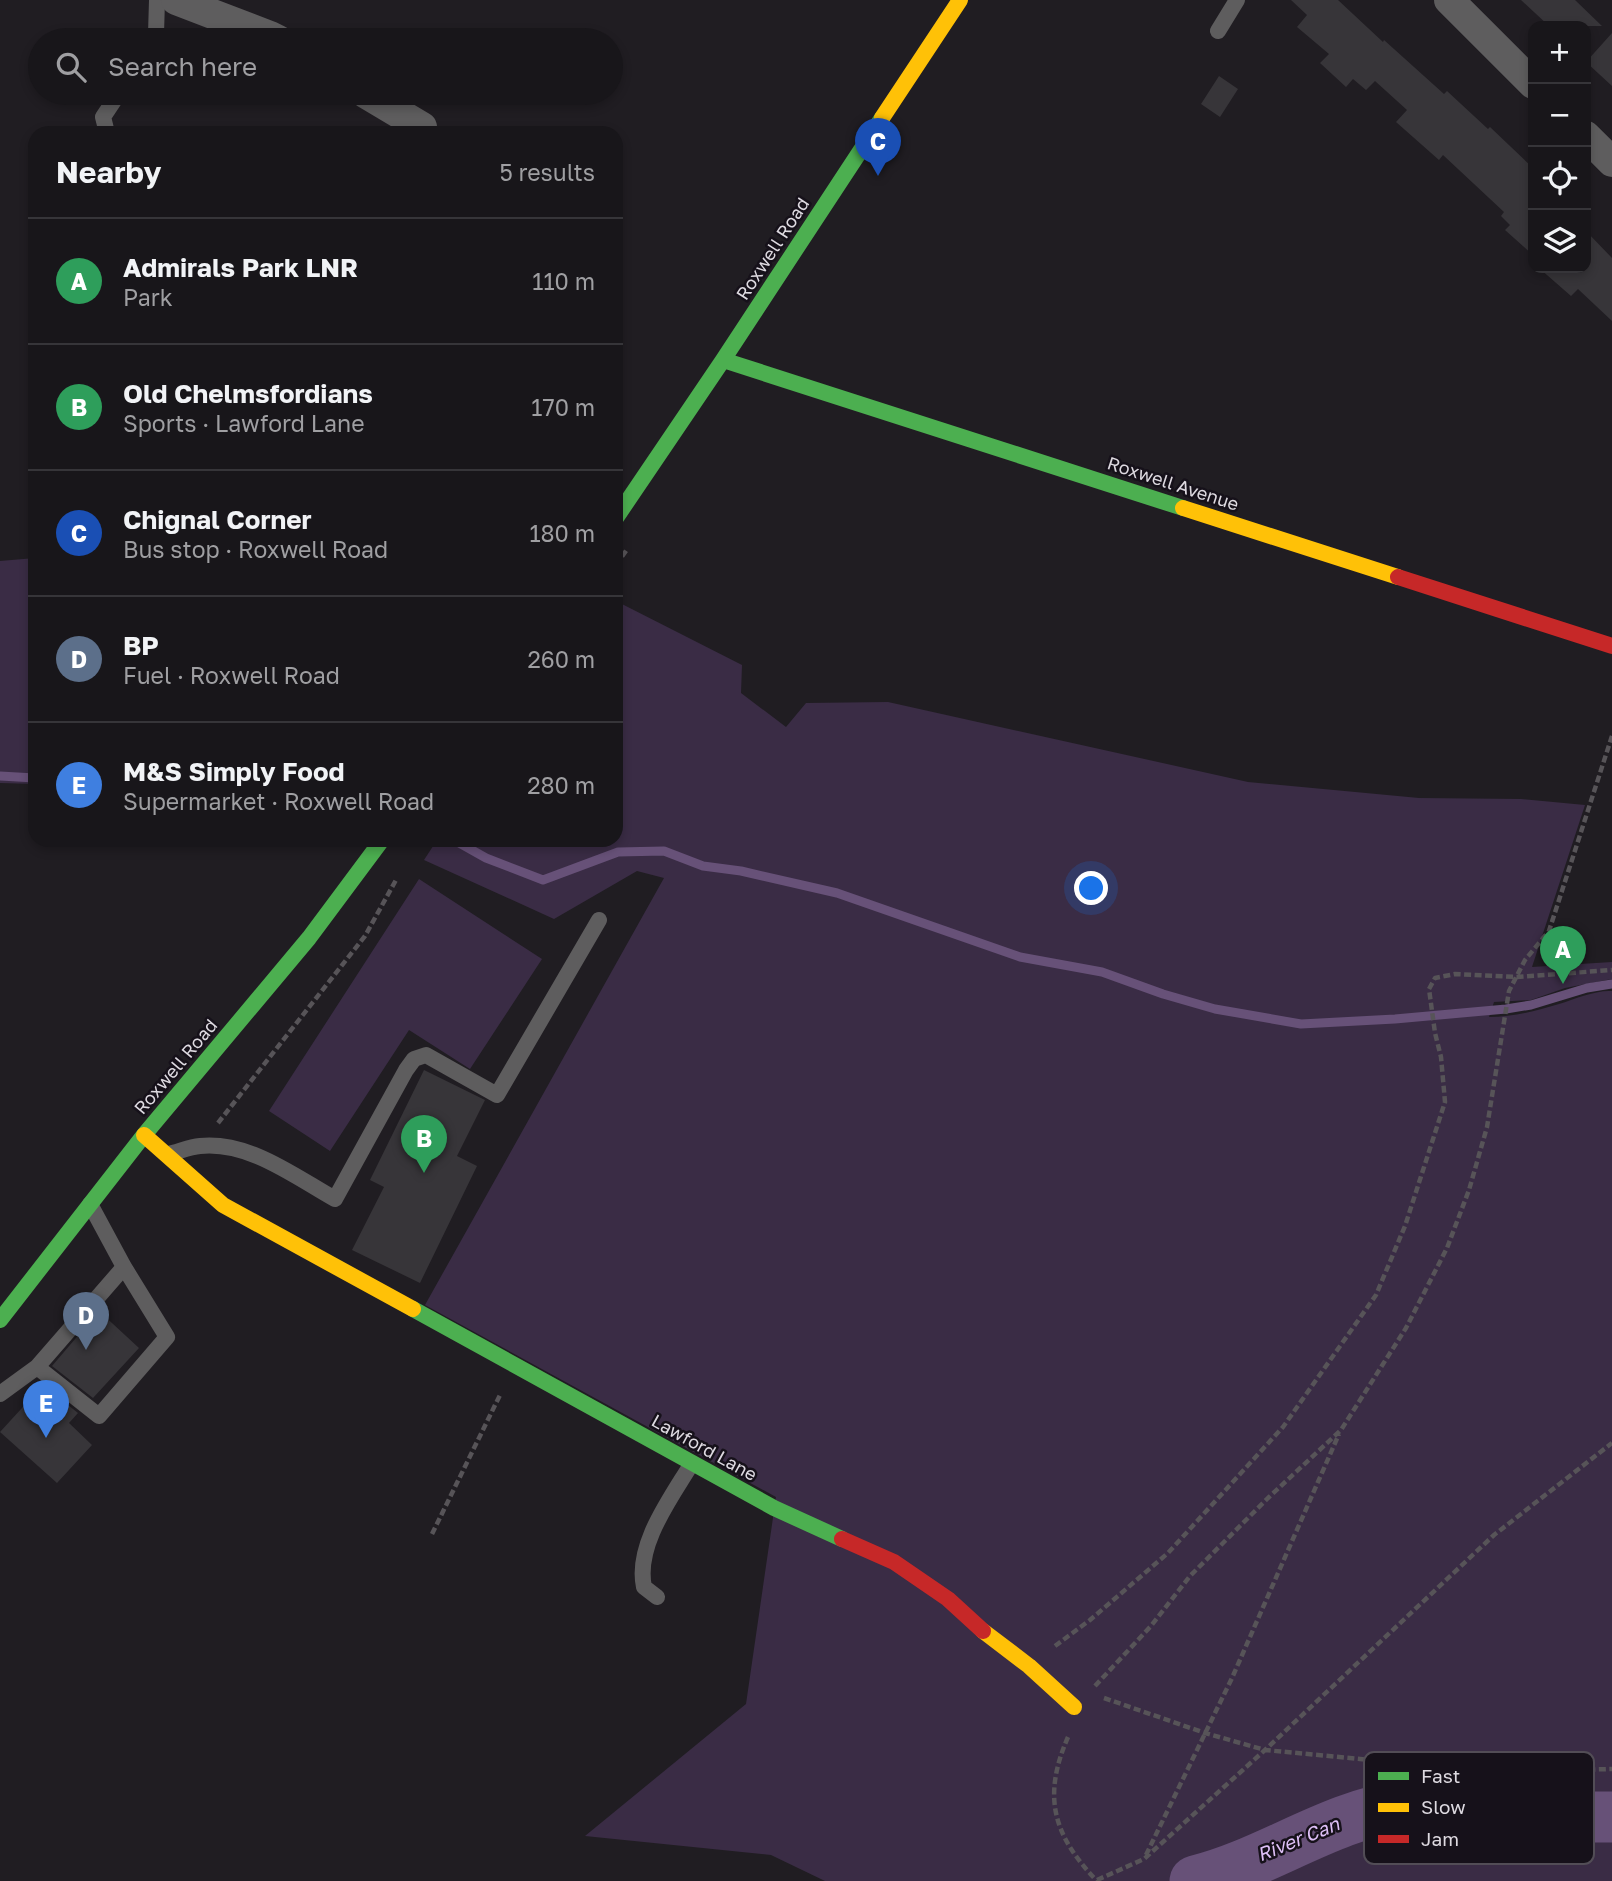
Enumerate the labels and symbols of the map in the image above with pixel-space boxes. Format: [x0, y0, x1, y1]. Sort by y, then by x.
pin: C [855, 118, 901, 176]
street label: Roxwell Road [731, 193, 813, 304]
street label: Roxwell Avenue [1105, 451, 1242, 515]
your location [1074, 871, 1108, 905]
pin: A [1540, 926, 1586, 984]
street label: Roxwell Road [129, 1014, 221, 1118]
pin: B [401, 1115, 447, 1173]
pin: D [63, 1292, 109, 1350]
pin: E [23, 1380, 69, 1438]
street label: Lawford Lane [648, 1409, 761, 1485]
legend [1364, 1752, 1594, 1864]
text: Fast [1421, 1764, 1460, 1787]
text: Slow [1421, 1795, 1466, 1818]
water label: River Can [1253, 1811, 1344, 1865]
text: Jam [1421, 1827, 1459, 1850]

